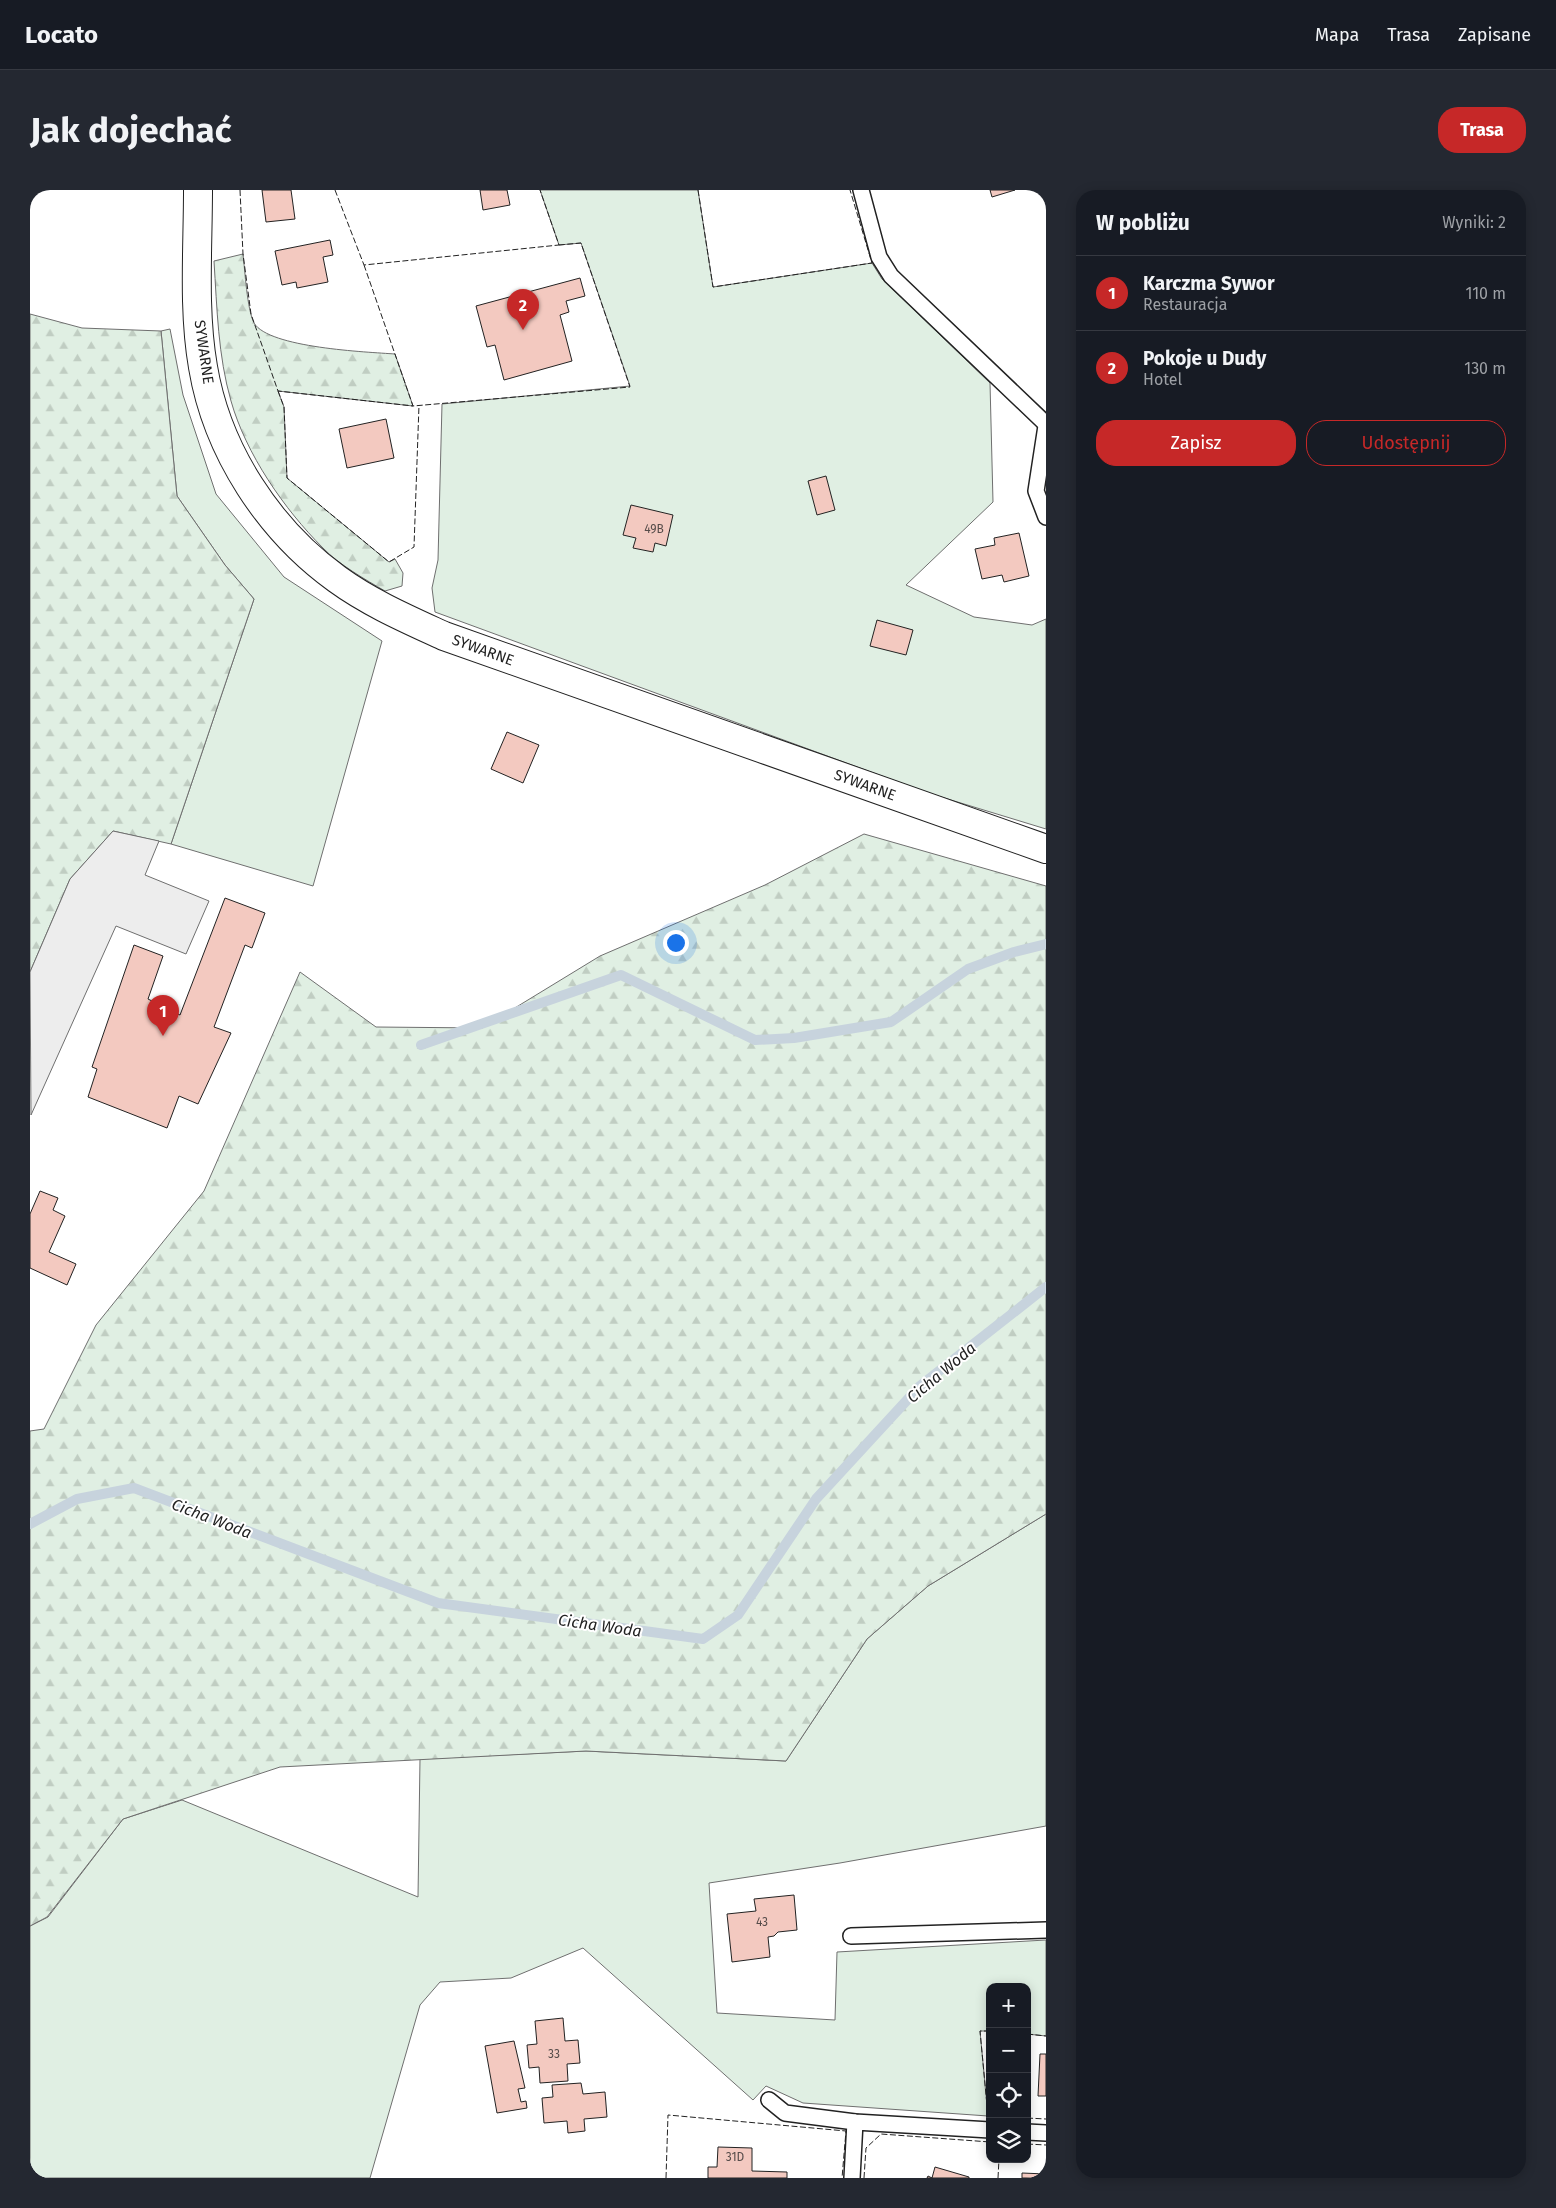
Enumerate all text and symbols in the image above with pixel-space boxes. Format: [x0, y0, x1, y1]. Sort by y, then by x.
text: Locato [25, 21, 98, 49]
text: Mapa [1315, 24, 1359, 46]
text: Trasa [1387, 24, 1430, 46]
text: Zapisane [1458, 24, 1531, 46]
button: Trasa [1438, 107, 1526, 153]
text: Jak dojechać [30, 109, 231, 151]
text: W pobliżu [1096, 210, 1190, 236]
text: Wyniki: 2 [1442, 213, 1506, 232]
text: Karczma Sywor [1143, 272, 1275, 295]
text: 1 [1108, 284, 1116, 303]
text: 110 m [1465, 284, 1506, 303]
pin: 2 [507, 289, 539, 330]
text: Restauracja [1143, 295, 1227, 314]
street label: SYWARNE [191, 319, 217, 385]
text: Pokoje u Dudy [1143, 347, 1266, 370]
text: 2 [1108, 359, 1116, 378]
text: 130 m [1464, 359, 1506, 378]
text: Hotel [1143, 370, 1182, 389]
button: Zapisz [1096, 420, 1296, 466]
button: Udostępnij [1306, 420, 1506, 466]
house number: 49B [644, 522, 664, 536]
street label: SYWARNE [450, 631, 516, 669]
street label: SYWARNE [832, 766, 898, 804]
your location [663, 930, 689, 956]
pin: 1 [147, 995, 179, 1036]
water label: Cicha Woda [903, 1338, 980, 1407]
water label: Cicha Woda [169, 1495, 255, 1542]
water label: Cicha Woda [557, 1610, 643, 1641]
house number: 43 [756, 1915, 768, 1929]
map controls [986, 1983, 1031, 2163]
button: + [986, 1983, 1031, 2028]
button: − [986, 2028, 1031, 2073]
house number: 33 [548, 2047, 560, 2061]
button: locate [986, 2073, 1031, 2118]
button: layers [986, 2118, 1031, 2163]
house number: 31D [726, 2150, 745, 2164]

